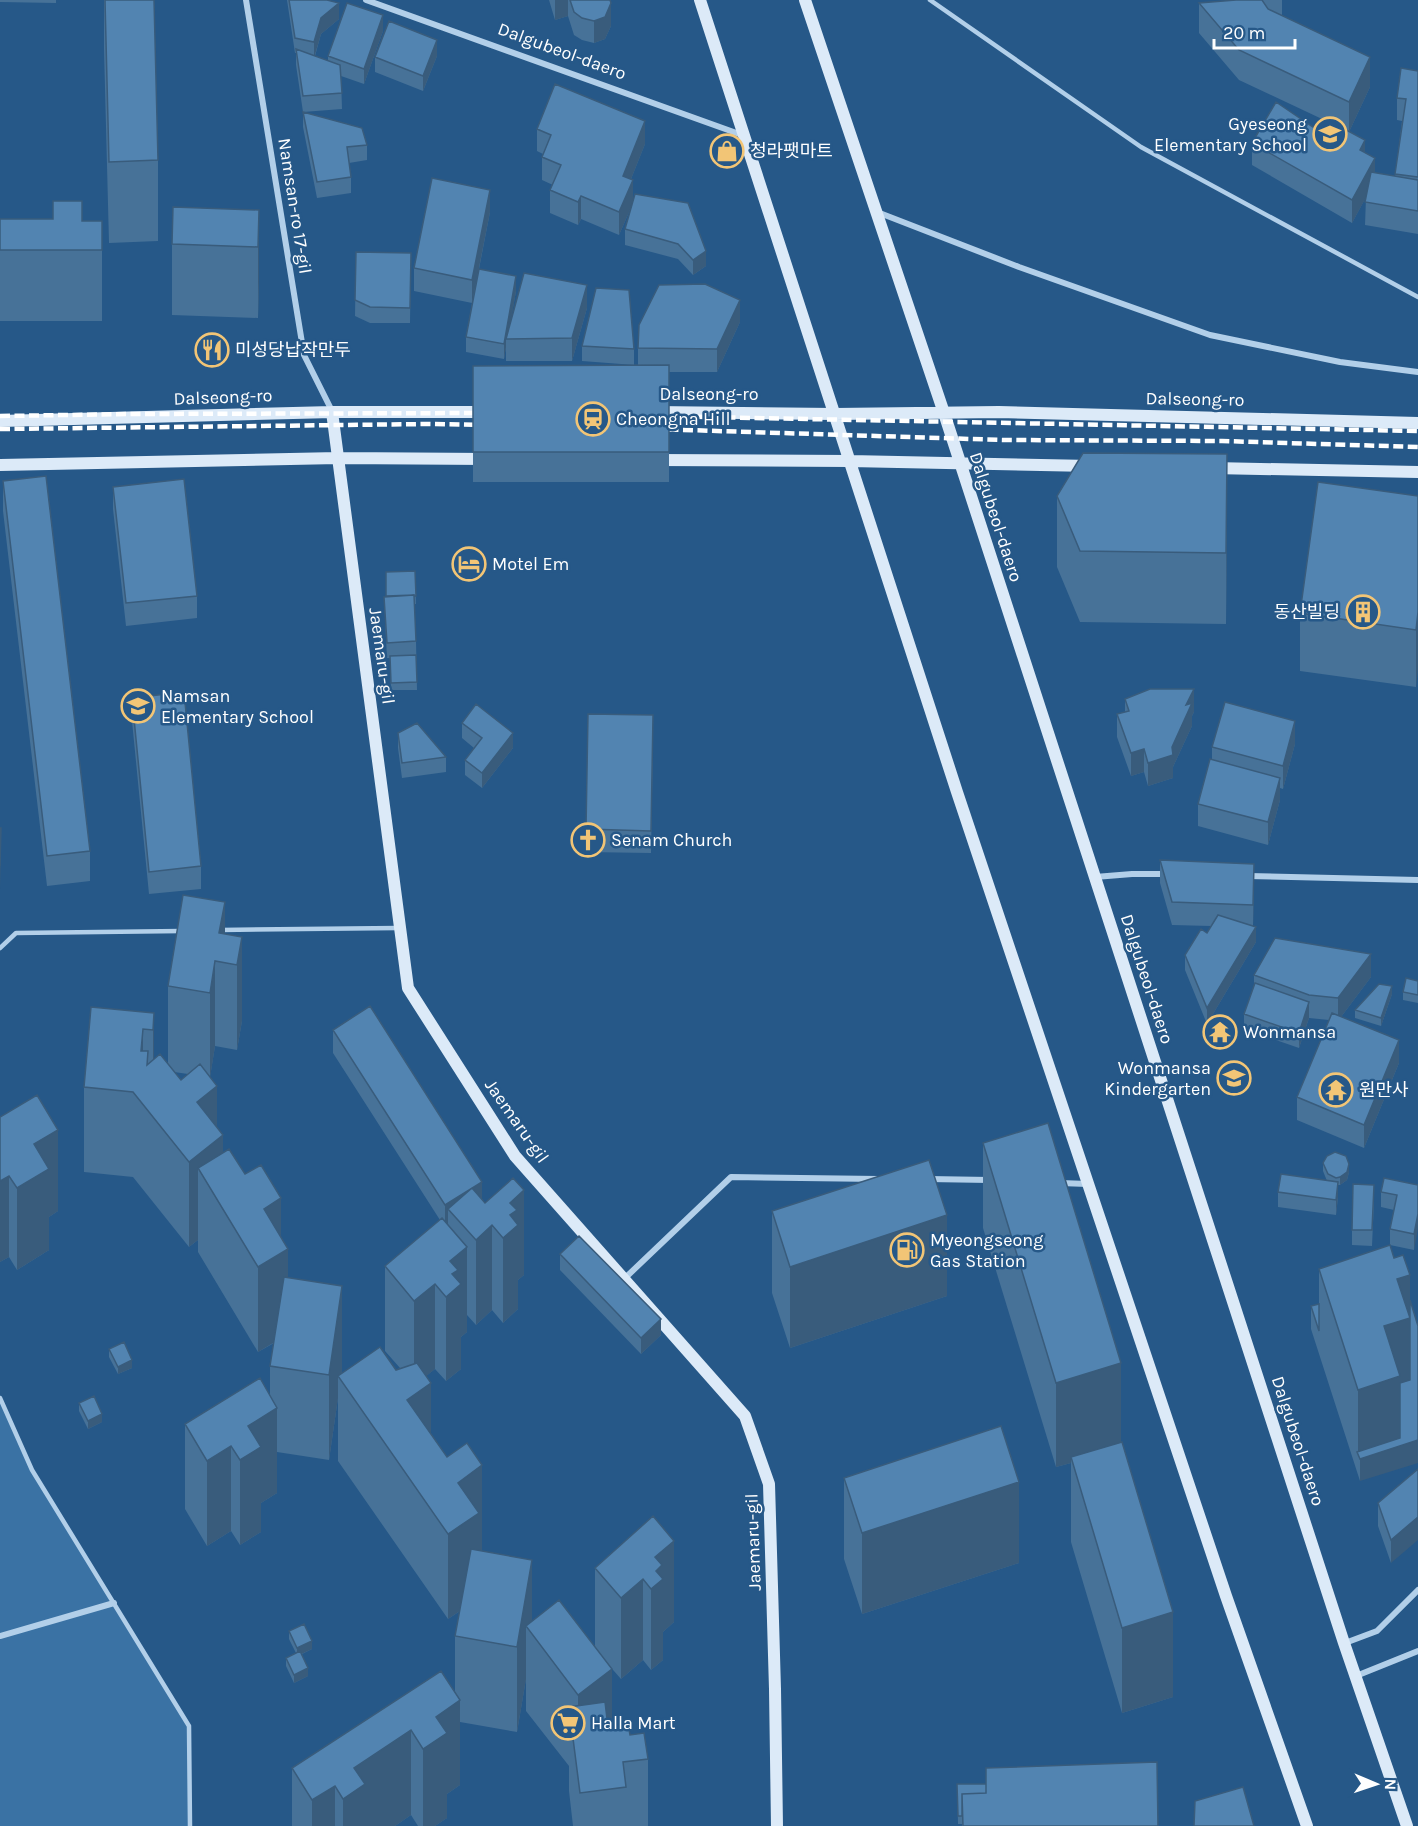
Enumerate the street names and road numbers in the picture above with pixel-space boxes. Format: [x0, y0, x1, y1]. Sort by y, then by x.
street label: Dalgubeol-daero [495, 18, 629, 84]
street label: Namsan-ro 17-gil [273, 136, 317, 276]
street label: Dalseong-ro [659, 383, 759, 405]
street label: Dalseong-ro [173, 384, 273, 410]
street label: Dalseong-ro [1145, 387, 1245, 411]
street label: Dalgubeol-daero [965, 449, 1027, 585]
street label: Jaemaru-gil [364, 606, 400, 706]
street label: Dalgubeol-daero [1116, 911, 1178, 1047]
street label: Jaemaru-gil [480, 1075, 554, 1167]
street label: Dalgubeol-daero [1267, 1373, 1329, 1509]
street label: Jaemaru-gil [740, 1493, 766, 1591]

